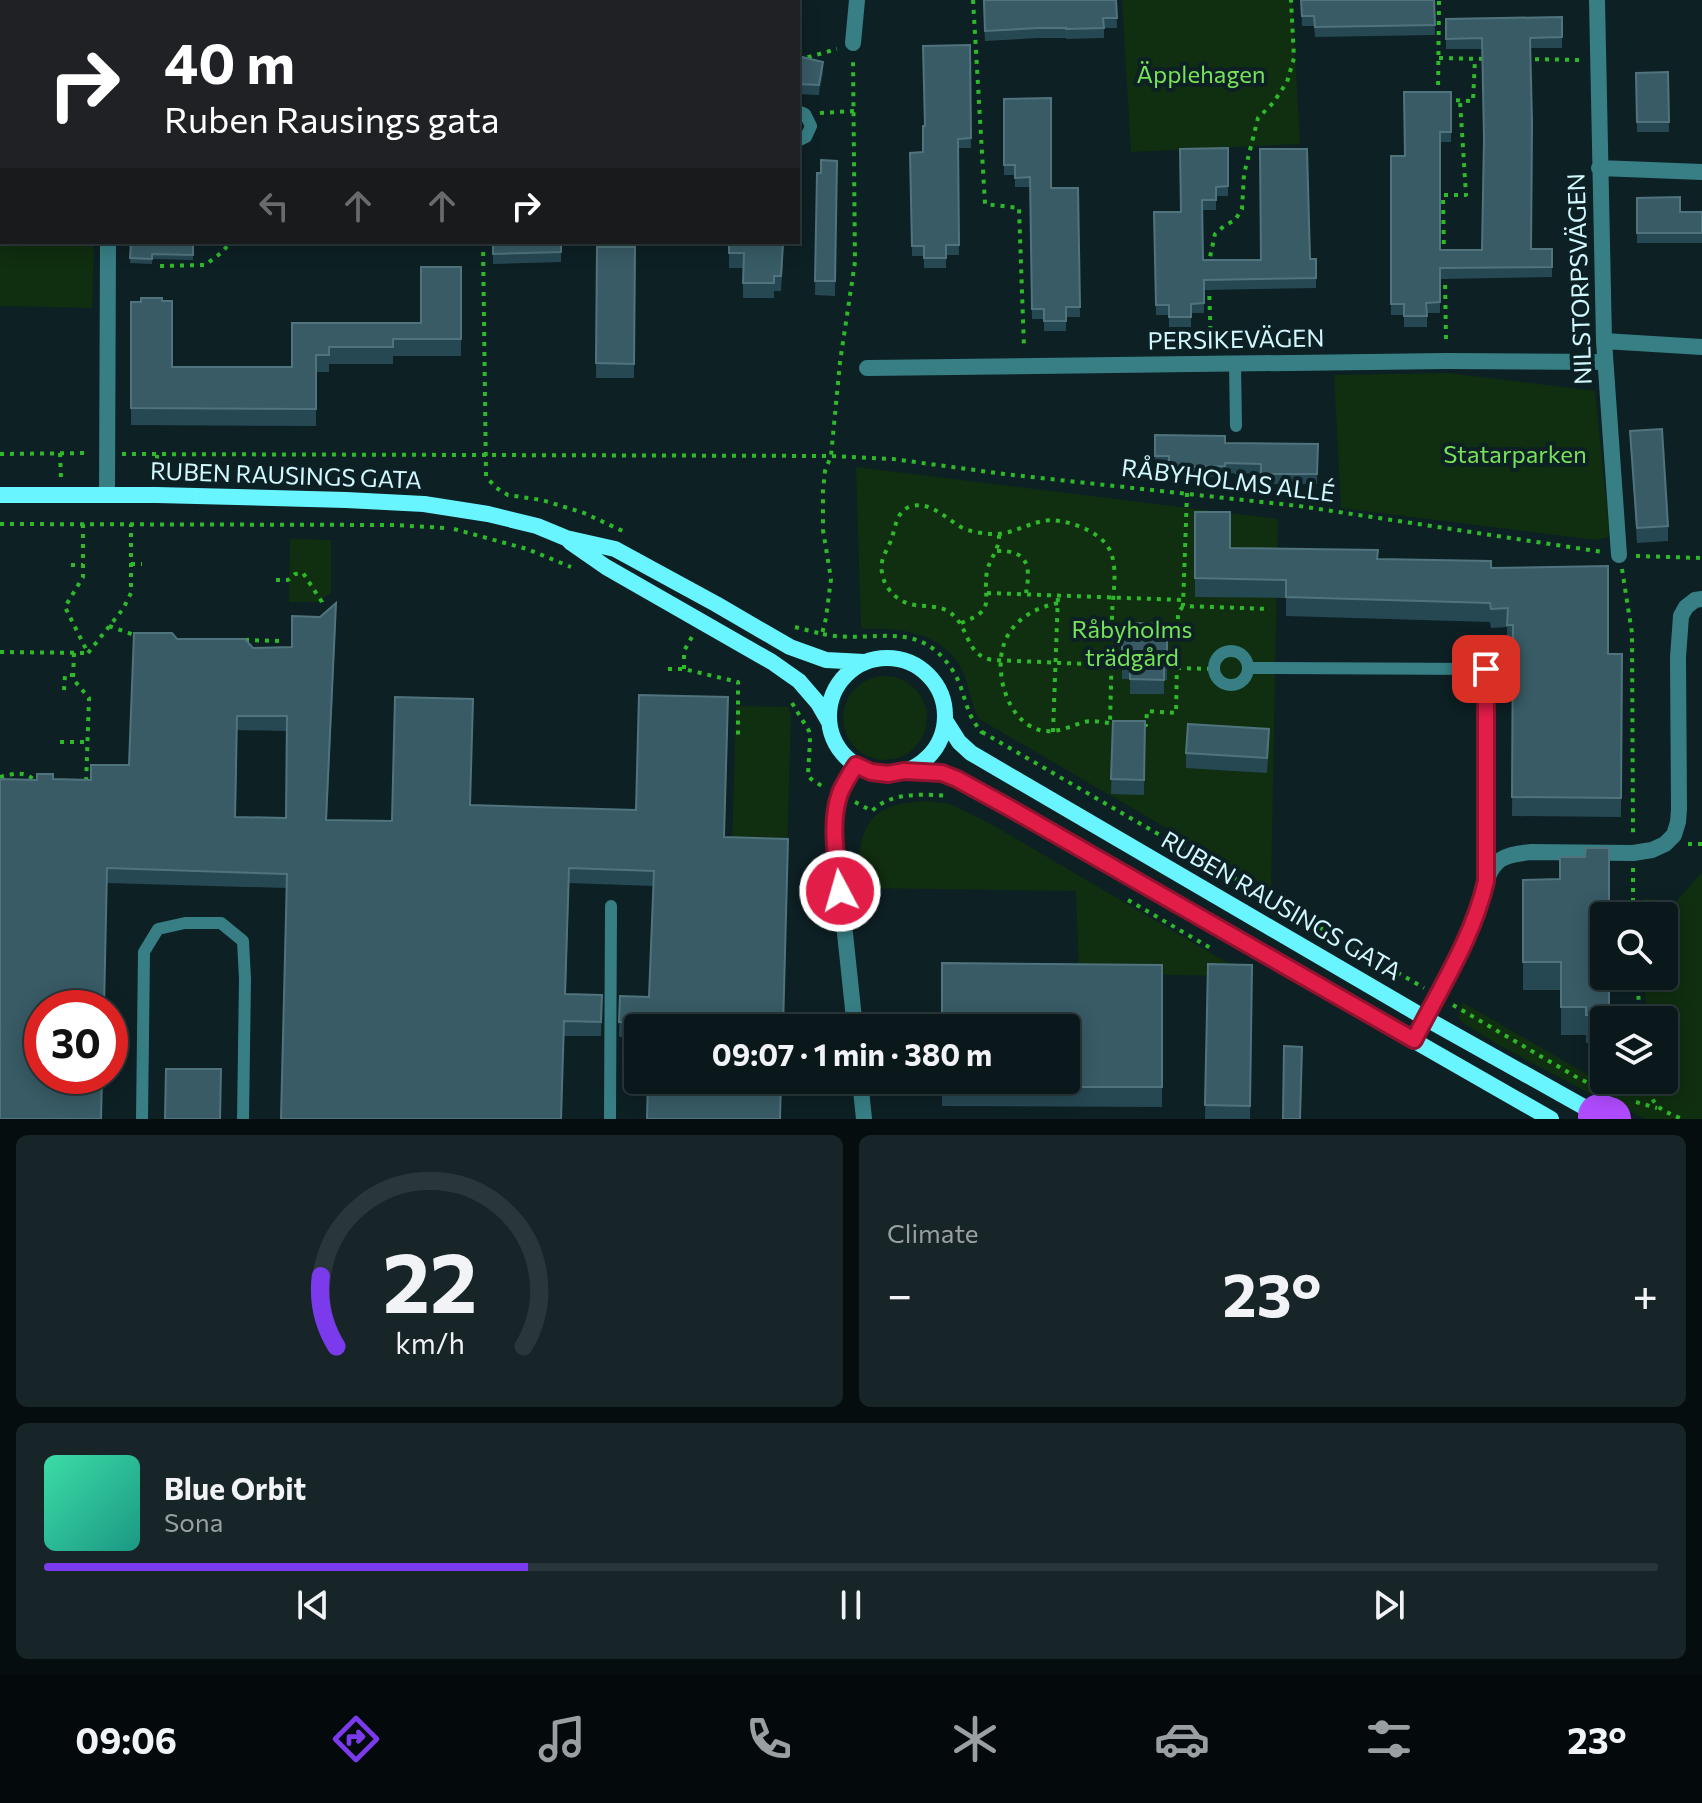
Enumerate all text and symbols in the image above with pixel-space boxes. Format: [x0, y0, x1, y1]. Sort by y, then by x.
text: 40 m [164, 27, 295, 96]
icon: right [32, 32, 136, 136]
park label: Äpplehagen [1136, 59, 1266, 88]
text: Ruben Rausings gata [164, 96, 500, 140]
street label: NILSTORPSVÄGEN [1560, 173, 1597, 385]
icon: left [252, 184, 296, 228]
icon: ahead [336, 184, 380, 228]
icon: ahead [420, 184, 464, 228]
icon: right [504, 184, 548, 228]
street label: PERSIKEVÄGEN [1147, 322, 1325, 355]
park label: Statarparken [1443, 439, 1587, 468]
street label: RÅBYHOLMS ALLÉ [1120, 452, 1336, 507]
street label: RUBEN RAUSINGS GATA [150, 455, 423, 494]
park label: Råbyholms trädgård [1072, 614, 1192, 671]
pin [1452, 635, 1520, 703]
icon: arrive [1464, 647, 1508, 691]
street label: RUBEN RAUSINGS GATA [1157, 824, 1407, 985]
position arrow [798, 849, 882, 933]
map controls [1590, 902, 1678, 1094]
button: search [1590, 902, 1678, 990]
speed limit sign: 30 [24, 990, 128, 1094]
button: layers [1590, 1006, 1678, 1094]
text: 09:07 · 1 min · 380 m [712, 1035, 992, 1072]
text: Climate [887, 1217, 979, 1248]
text: 22 [382, 1228, 477, 1330]
text: 23° [1223, 1256, 1322, 1329]
text: − [887, 1266, 912, 1320]
text: + [1632, 1266, 1658, 1320]
text: km/h [395, 1325, 464, 1360]
text: Blue Orbit [164, 1469, 306, 1506]
text: Sona [164, 1506, 223, 1537]
icon: previous [291, 1583, 335, 1627]
icon: pause [829, 1583, 873, 1627]
icon: next [1367, 1583, 1411, 1627]
icon: directions [328, 1711, 384, 1767]
icon: music [534, 1711, 590, 1767]
icon: phone [741, 1711, 797, 1767]
icon: climate [947, 1711, 1003, 1767]
icon: car [1154, 1711, 1210, 1767]
icon: filters [1361, 1711, 1417, 1767]
text: 09:06 [75, 1717, 177, 1761]
text: 23° [1567, 1717, 1627, 1761]

